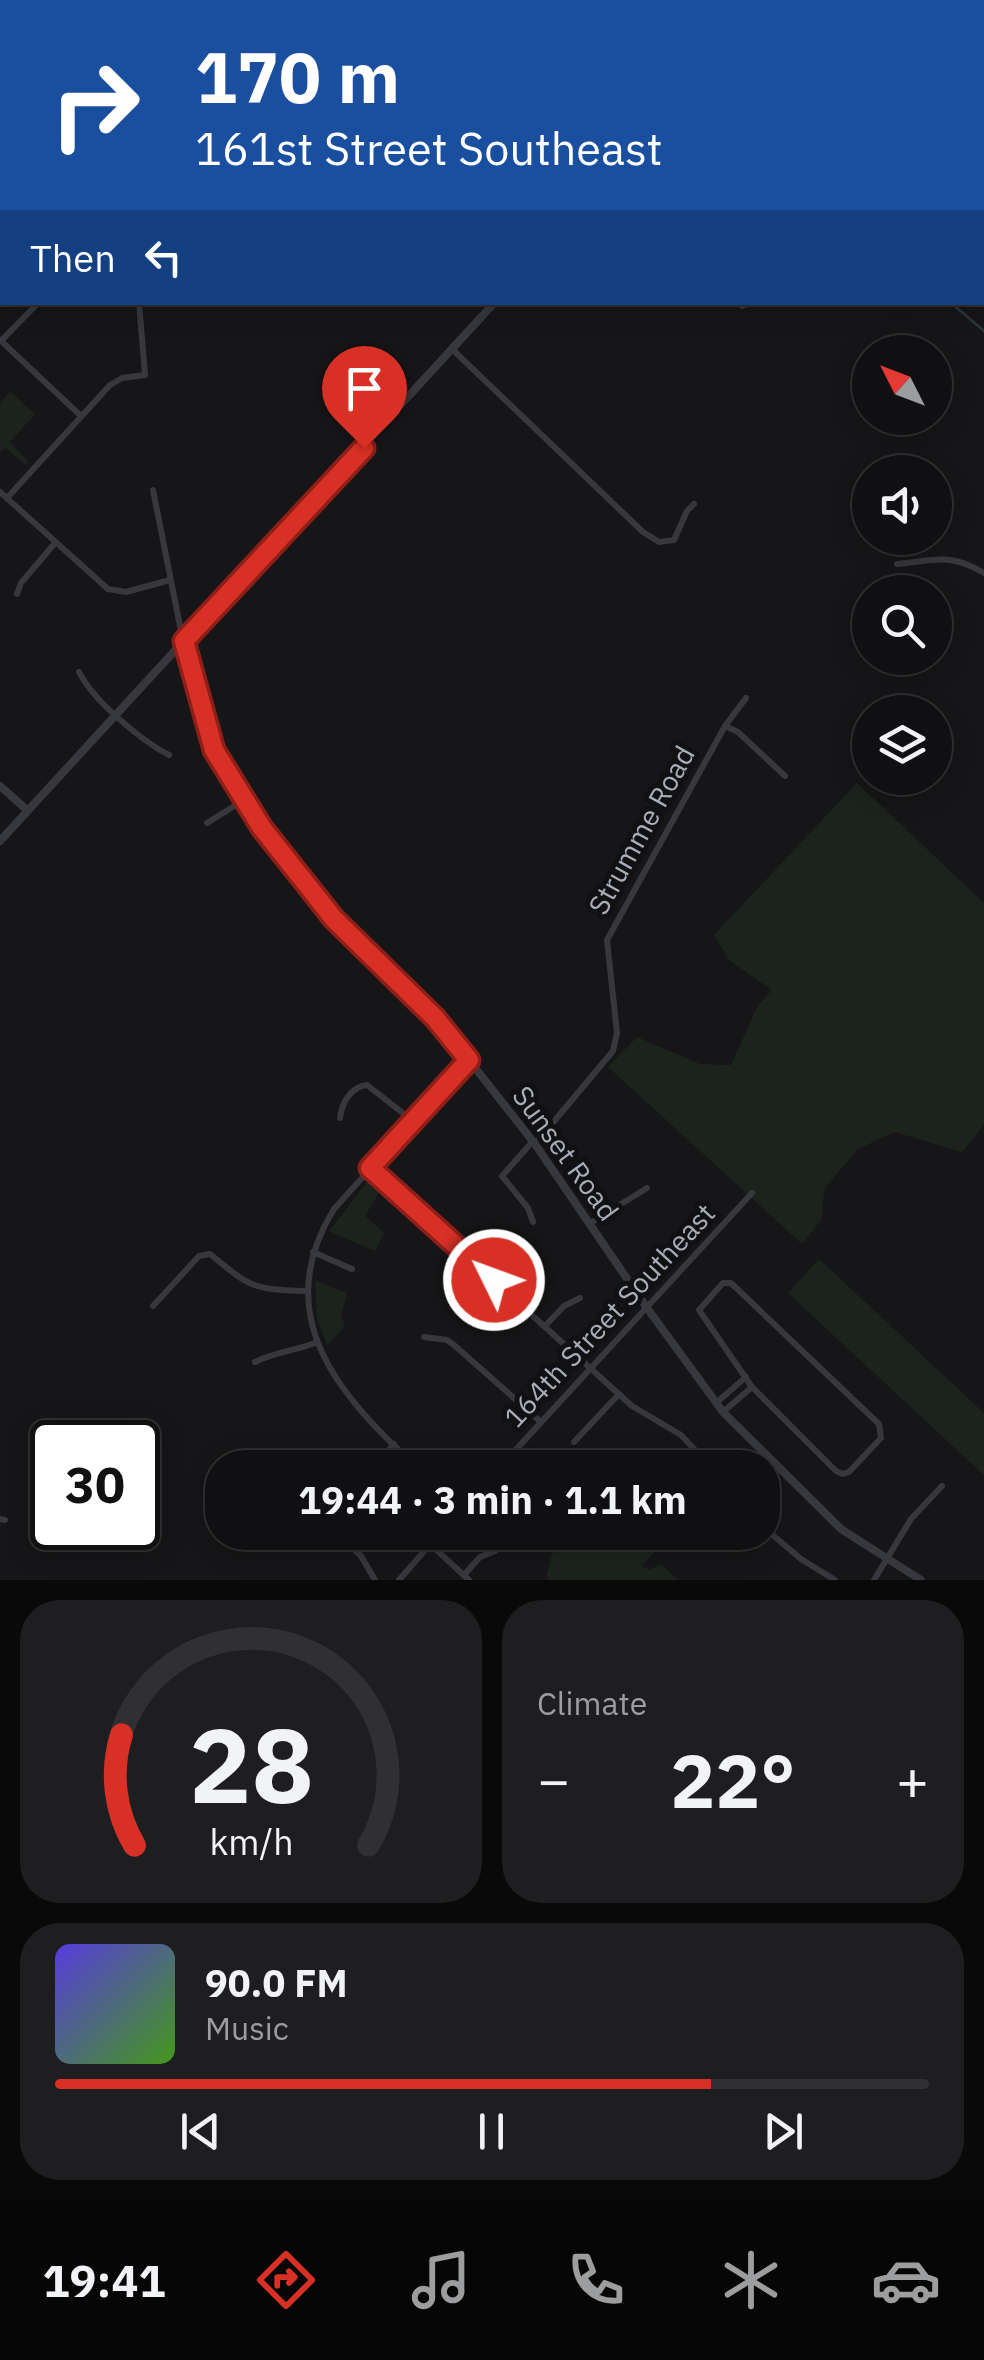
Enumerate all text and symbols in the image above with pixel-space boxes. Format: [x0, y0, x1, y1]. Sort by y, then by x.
text: 170 m [195, 31, 400, 122]
icon: right [30, 40, 160, 170]
text: 161st Street Southeast [195, 119, 662, 177]
icon: left [136, 230, 191, 285]
text: Then [30, 233, 116, 282]
north arrow [852, 335, 952, 435]
map controls [852, 335, 952, 795]
pin [322, 346, 407, 449]
icon: arrive [337, 361, 392, 416]
button: sound [852, 455, 952, 555]
button: search [852, 575, 952, 675]
button: layers [852, 695, 952, 795]
street label: Strumme Road [579, 739, 703, 921]
street label: Sunset Road [505, 1078, 627, 1228]
street label: 164th Street Southeast [495, 1195, 723, 1435]
position arrow [442, 1228, 546, 1332]
speed limit sign: 30 [30, 1420, 160, 1550]
text: 19:44 · 3 min · 1.1 km [298, 1475, 687, 1524]
text: Climate [537, 1682, 647, 1724]
text: 28 [189, 1696, 313, 1832]
text: 22° [670, 1731, 796, 1829]
text: − [537, 1744, 570, 1815]
text: + [896, 1744, 929, 1815]
text: km/h [209, 1818, 293, 1865]
text: 90.0 FM [205, 1958, 348, 2007]
text: Music [205, 2007, 289, 2049]
icon: previous [173, 2104, 228, 2159]
icon: pause [464, 2104, 519, 2159]
icon: next [756, 2104, 811, 2159]
icon: directions [251, 2245, 321, 2315]
icon: music [406, 2245, 476, 2315]
icon: phone [561, 2245, 631, 2315]
icon: climate [716, 2245, 786, 2315]
icon: car [871, 2245, 941, 2315]
text: 19:41 [43, 2251, 165, 2309]

